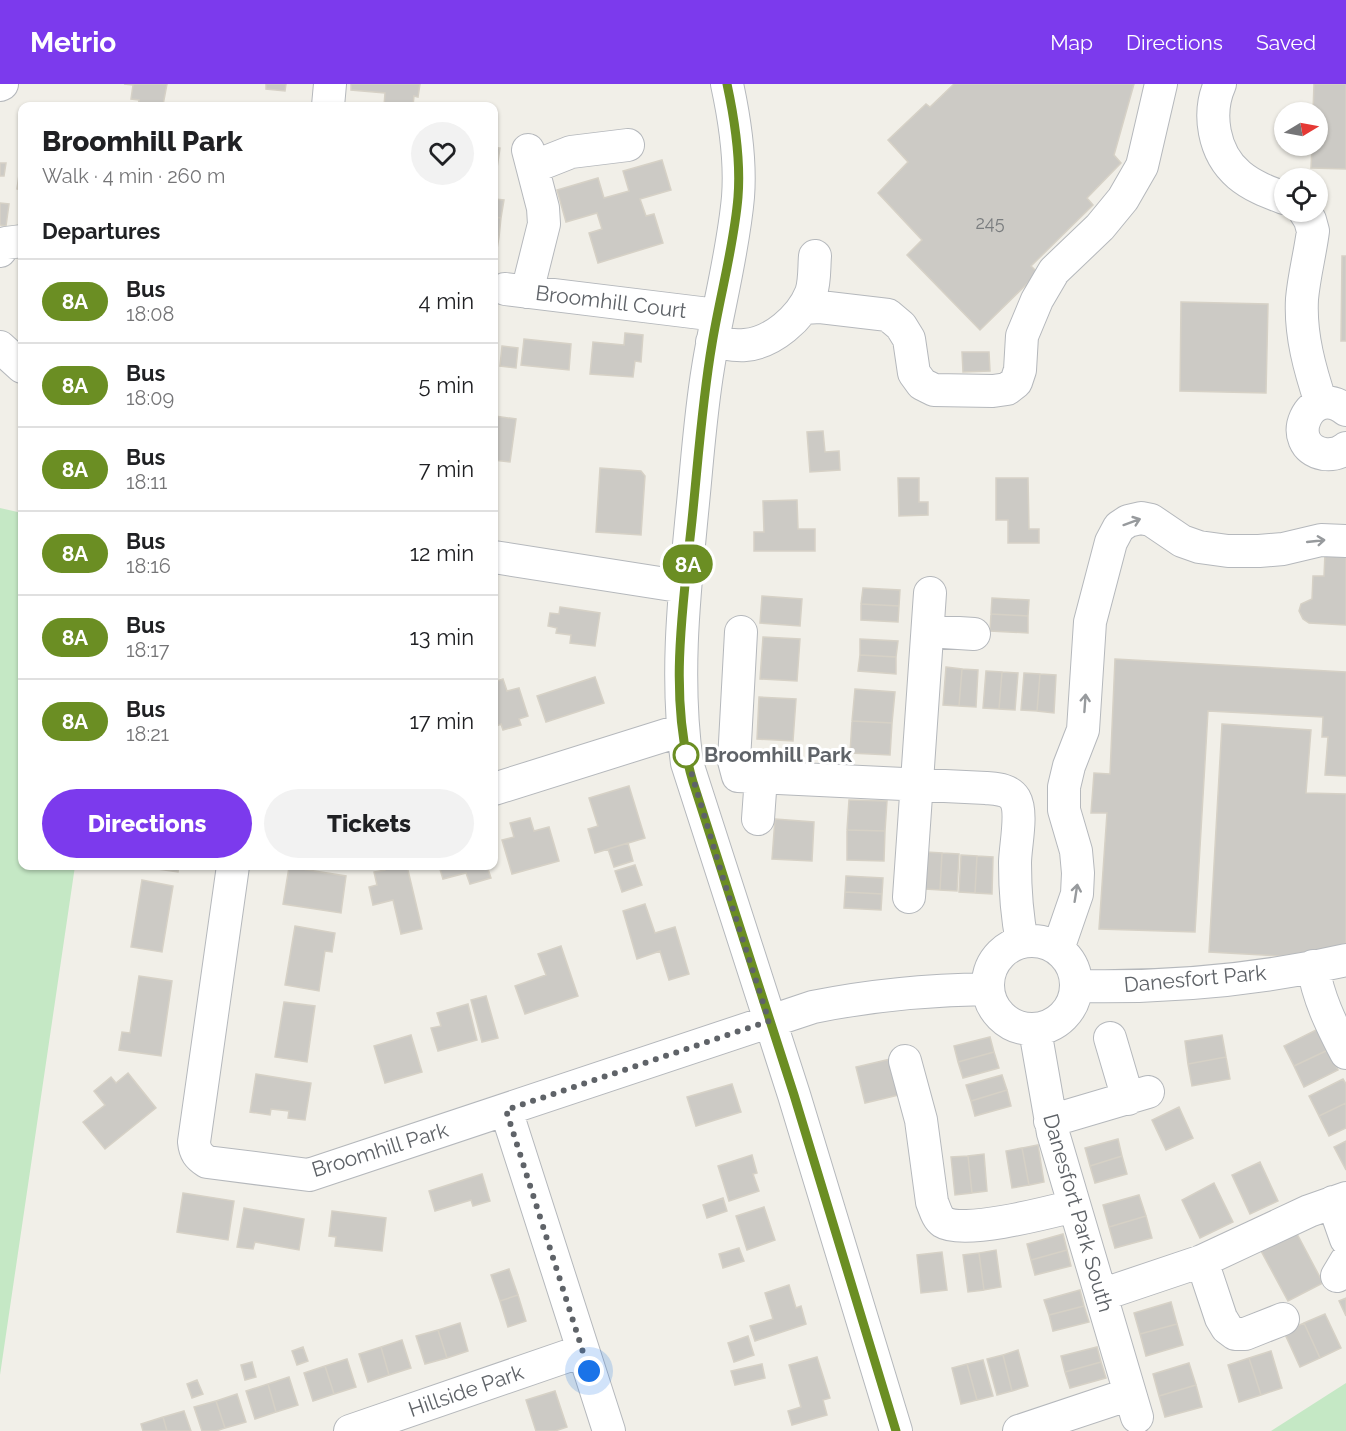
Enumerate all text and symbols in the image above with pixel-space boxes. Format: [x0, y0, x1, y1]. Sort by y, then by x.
text: Metrio [30, 26, 116, 59]
text: Map [1050, 30, 1093, 55]
text: Directions [1126, 30, 1223, 55]
text: Saved [1256, 30, 1316, 55]
north arrow [1274, 102, 1328, 156]
map controls [1274, 102, 1328, 222]
button: heart [411, 122, 474, 185]
text: Broomhill Park [42, 125, 243, 158]
text: Walk · 4 min · 260 m [42, 164, 225, 188]
button: locate [1274, 168, 1328, 222]
house number: 245 [975, 212, 1005, 233]
text: Departures [42, 218, 160, 244]
text: Bus [126, 276, 165, 302]
street label: Broomhill Court [534, 280, 688, 323]
text: 4 min [419, 288, 474, 314]
text: 8A [62, 289, 88, 314]
text: 18:08 [126, 302, 174, 326]
text: Bus [126, 360, 165, 386]
text: 5 min [419, 372, 474, 398]
text: 8A [62, 373, 88, 398]
text: 18:09 [126, 386, 174, 410]
text: Bus [126, 444, 165, 470]
text: 7 min [419, 456, 474, 482]
text: 8A [62, 457, 88, 482]
text: 18:11 [126, 470, 167, 494]
one-way arrow [1122, 515, 1140, 526]
text: Bus [126, 528, 165, 554]
one-way arrow [1306, 535, 1326, 546]
text: 12 min [410, 540, 474, 566]
text: 8A [62, 541, 88, 566]
line badge: 8A [661, 544, 715, 584]
text: 8A [675, 552, 701, 577]
text: 18:16 [126, 554, 171, 578]
text: Bus [126, 612, 165, 638]
text: 13 min [409, 624, 474, 650]
text: 8A [62, 625, 88, 650]
text: 18:17 [126, 638, 169, 662]
one-way arrow [1080, 694, 1091, 714]
text: Bus [126, 696, 165, 722]
text: 17 min [409, 708, 474, 734]
text: 8A [62, 709, 88, 734]
text: 18:21 [126, 722, 169, 746]
marker: Broomhill Park [673, 742, 699, 768]
place label: Broomhill Park [704, 742, 852, 767]
button: Directions [42, 789, 252, 858]
button: Tickets [264, 789, 474, 858]
one-way arrow [1071, 884, 1082, 903]
street label: Danesfort Park [1123, 960, 1267, 997]
street label: Danesfort Park South [1038, 1111, 1119, 1315]
street label: Broomhill Park [309, 1117, 451, 1182]
your location [574, 1356, 604, 1386]
street label: Hillside Park [405, 1359, 527, 1422]

